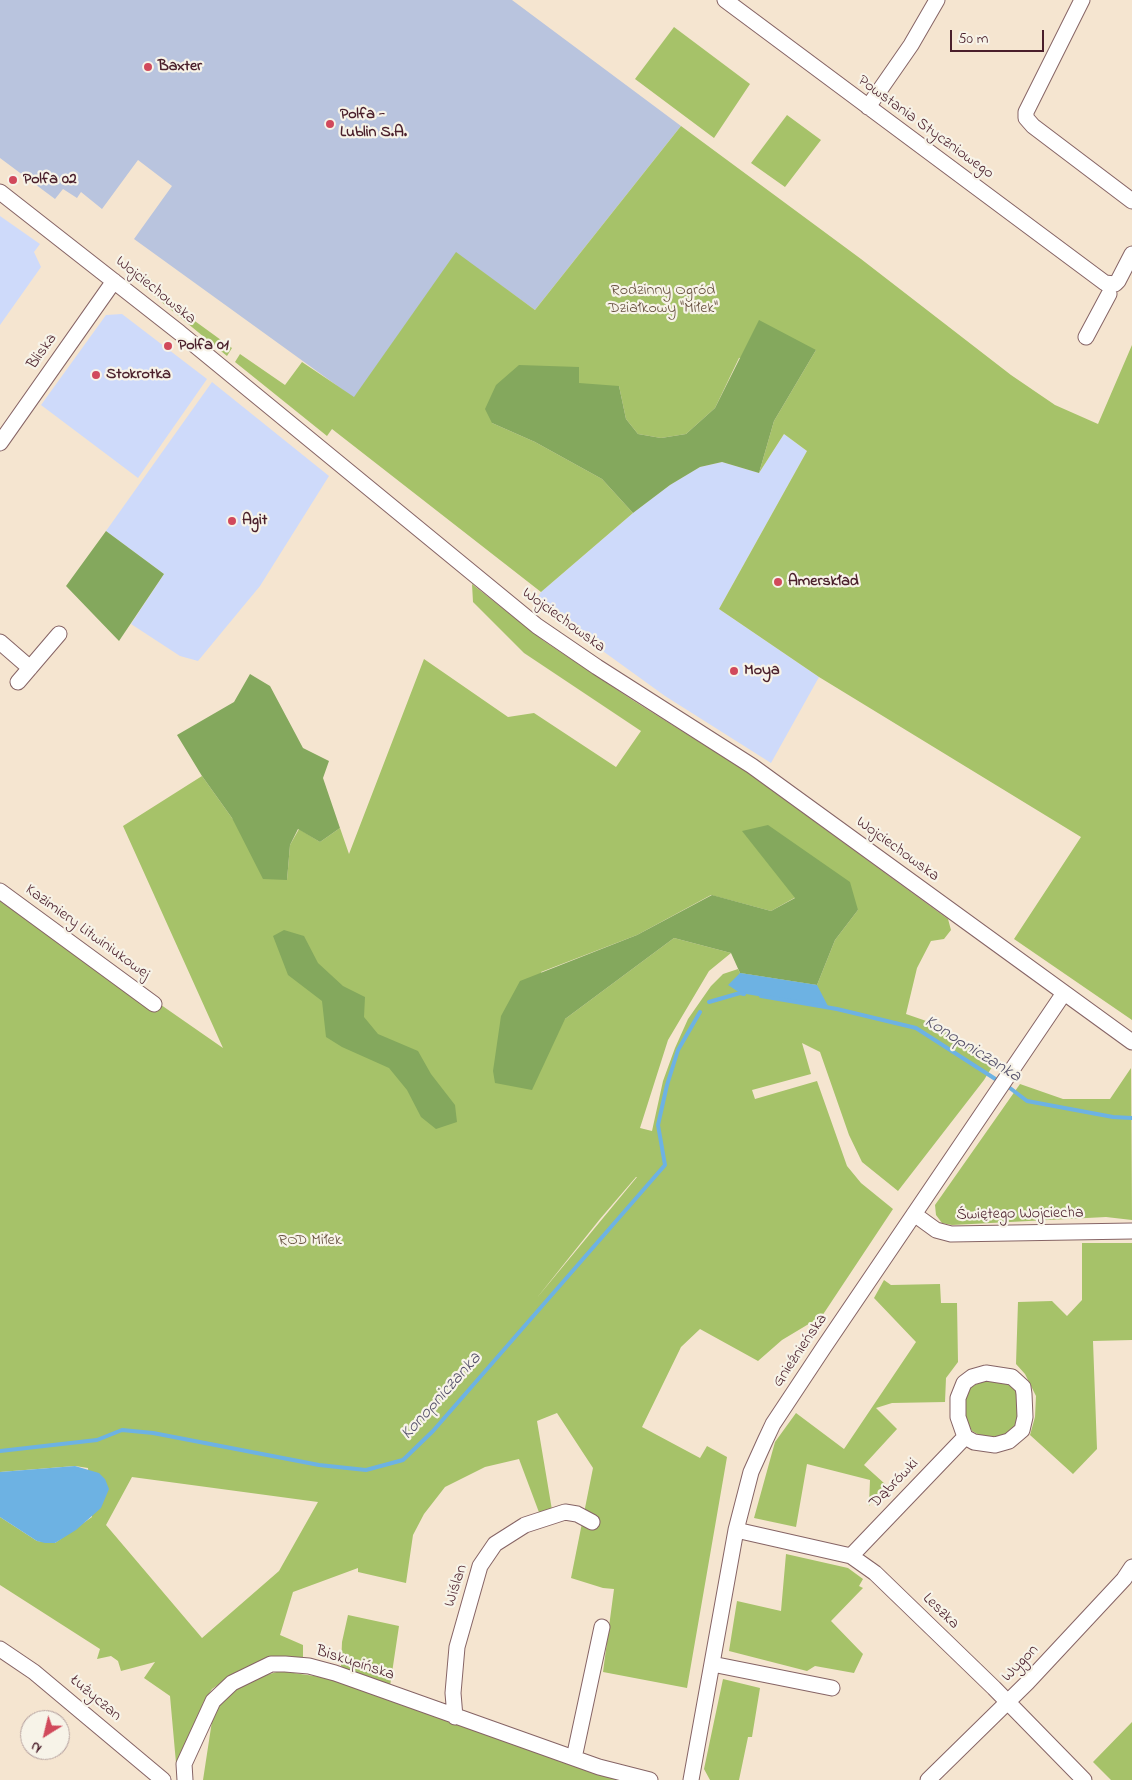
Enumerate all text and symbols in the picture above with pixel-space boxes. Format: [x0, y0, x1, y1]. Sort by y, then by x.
scale bar [952, 20, 1046, 52]
text: 50 m [958, 28, 988, 50]
place label: Baxter [158, 57, 202, 77]
marker: Baxter [142, 61, 154, 73]
street label: Powstania Styczniowego [853, 72, 997, 184]
place label: Polfa - Lublin S.A. [340, 105, 407, 143]
marker: Polfa - Lublin S.A. [324, 118, 336, 130]
place label: Polfa 02 [23, 170, 77, 190]
marker: Polfa 02 [7, 174, 19, 186]
street label: Wojciechowska [111, 253, 199, 329]
park label: Rodzinny Ogród Działkowy "Miłek" [608, 281, 718, 319]
street label: Bliska [24, 330, 62, 374]
place label: Polfa 01 [178, 336, 229, 356]
marker: Polfa 01 [162, 340, 174, 352]
place label: Stokrotka [106, 365, 171, 385]
marker: Stokrotka [90, 369, 102, 381]
place label: Agit [242, 511, 267, 531]
marker: Agit [226, 515, 238, 527]
place label: Amerskład [788, 572, 859, 592]
marker: Amerskład [772, 576, 784, 588]
street label: Wojciechowska [518, 584, 608, 658]
place label: Moya [744, 661, 780, 681]
marker: Moya [728, 665, 740, 677]
street label: Wojciechowska [852, 813, 942, 887]
street label: Kazimiery Litwiniukowej [21, 881, 153, 985]
water label: Konopniczanka [920, 1012, 1024, 1088]
street label: Świętego Wojciecha [956, 1204, 1084, 1226]
park label: ROD Miłek [278, 1231, 342, 1251]
street label: Gnieźnieńska [769, 1311, 833, 1391]
water label: Konopniczanka [397, 1349, 487, 1445]
street label: Dąbrówki [866, 1455, 924, 1513]
street label: Wiślan [441, 1562, 473, 1610]
street label: Leszka [918, 1590, 962, 1634]
street label: Wygon [999, 1641, 1043, 1687]
street label: Biskupińska [313, 1642, 397, 1686]
street label: Łużyczan [65, 1672, 125, 1726]
north arrow [20, 1710, 70, 1760]
text: N [26, 1735, 46, 1758]

